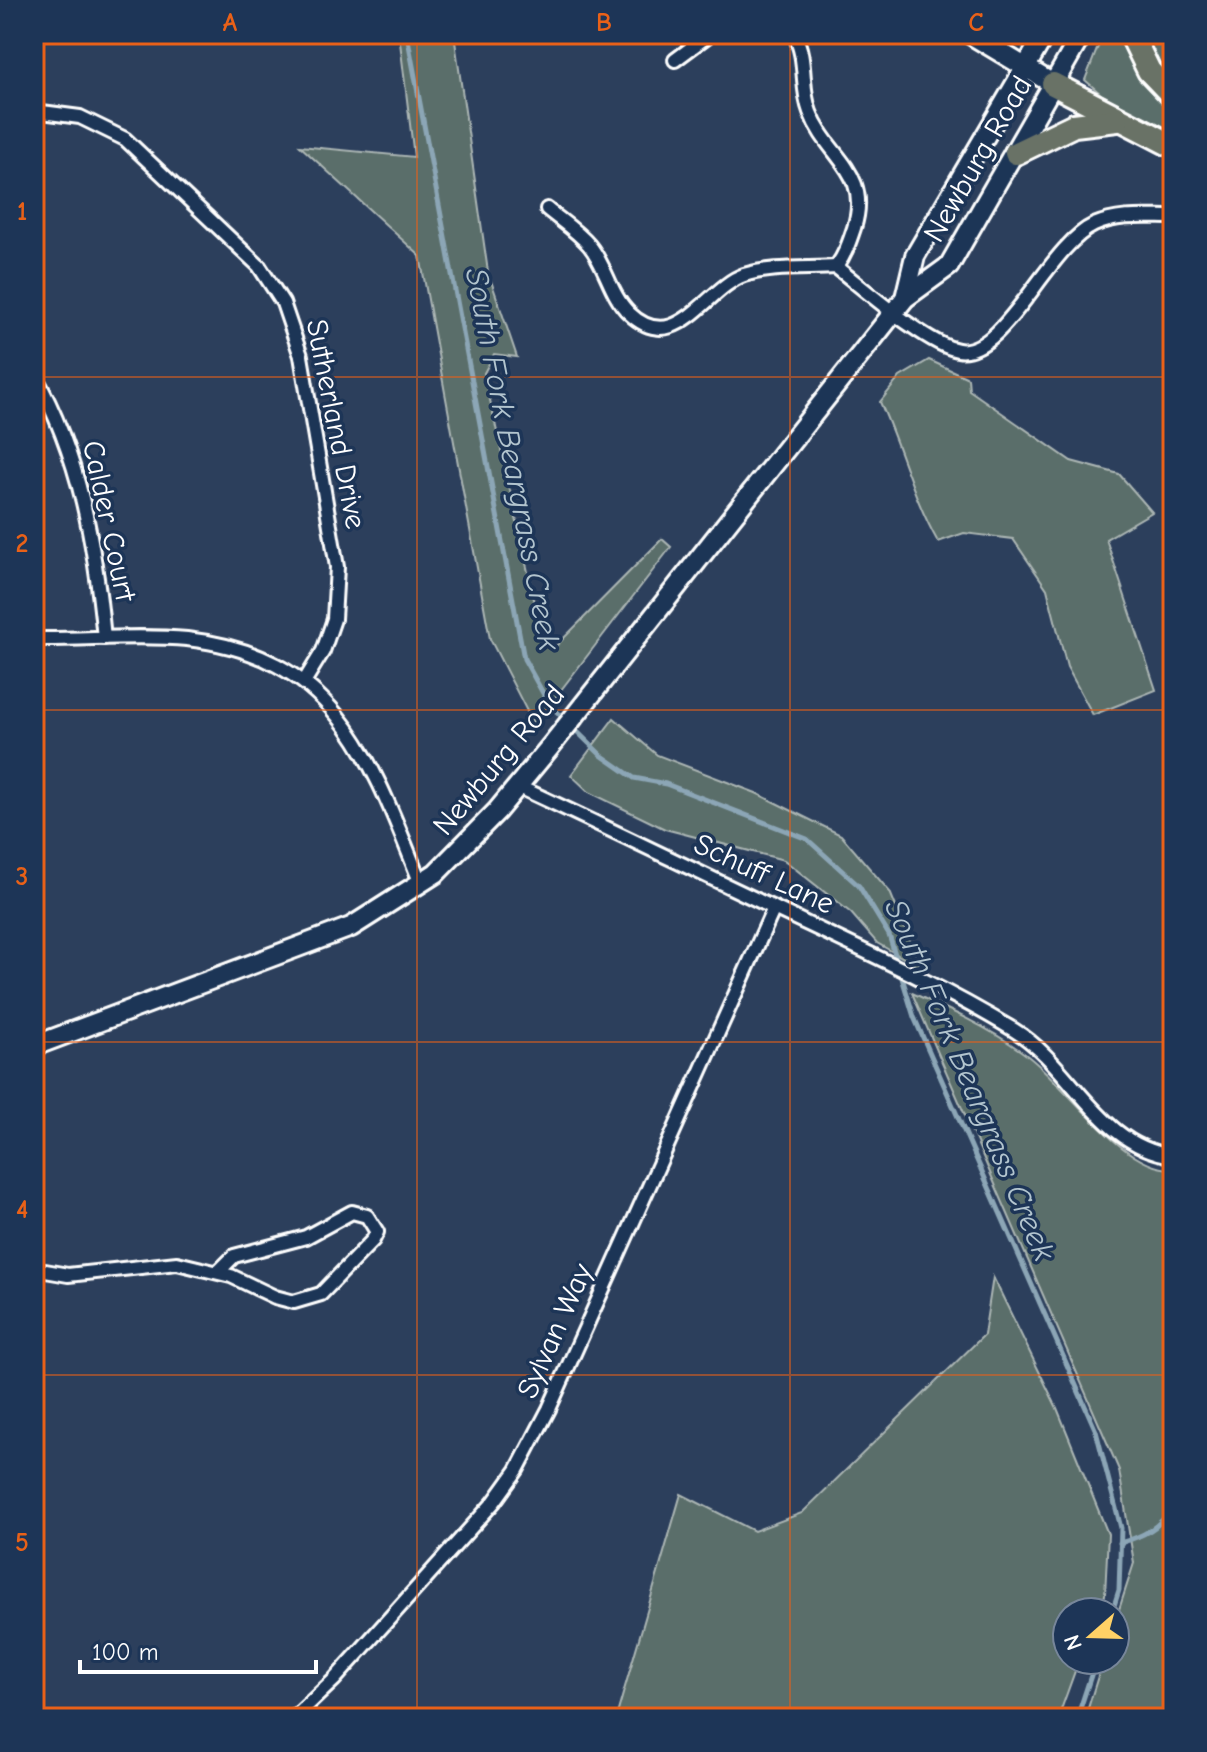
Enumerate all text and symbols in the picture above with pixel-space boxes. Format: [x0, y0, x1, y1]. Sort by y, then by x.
text: A [223, 8, 238, 38]
text: B [596, 8, 612, 38]
text: C [968, 8, 984, 38]
street label: Newburg Road [916, 70, 1040, 248]
text: 1 [17, 197, 27, 227]
water label: South Fork Beargrass Creek [458, 265, 568, 654]
street label: Sutherland Drive [299, 316, 373, 532]
street label: Calder Court [75, 437, 143, 606]
text: 2 [16, 529, 28, 559]
street label: Newburg Road [426, 678, 572, 842]
street label: Schuff Lane [688, 826, 840, 922]
text: 3 [16, 862, 28, 892]
water label: South Fork Beargrass Creek [877, 894, 1063, 1267]
text: 4 [16, 1195, 28, 1225]
street label: Sylvan Way [510, 1258, 600, 1404]
text: 5 [15, 1528, 29, 1558]
north arrow [1051, 1596, 1131, 1676]
scale bar [80, 1624, 316, 1674]
text: N [1058, 1631, 1088, 1654]
text: 100 m [92, 1638, 159, 1666]

